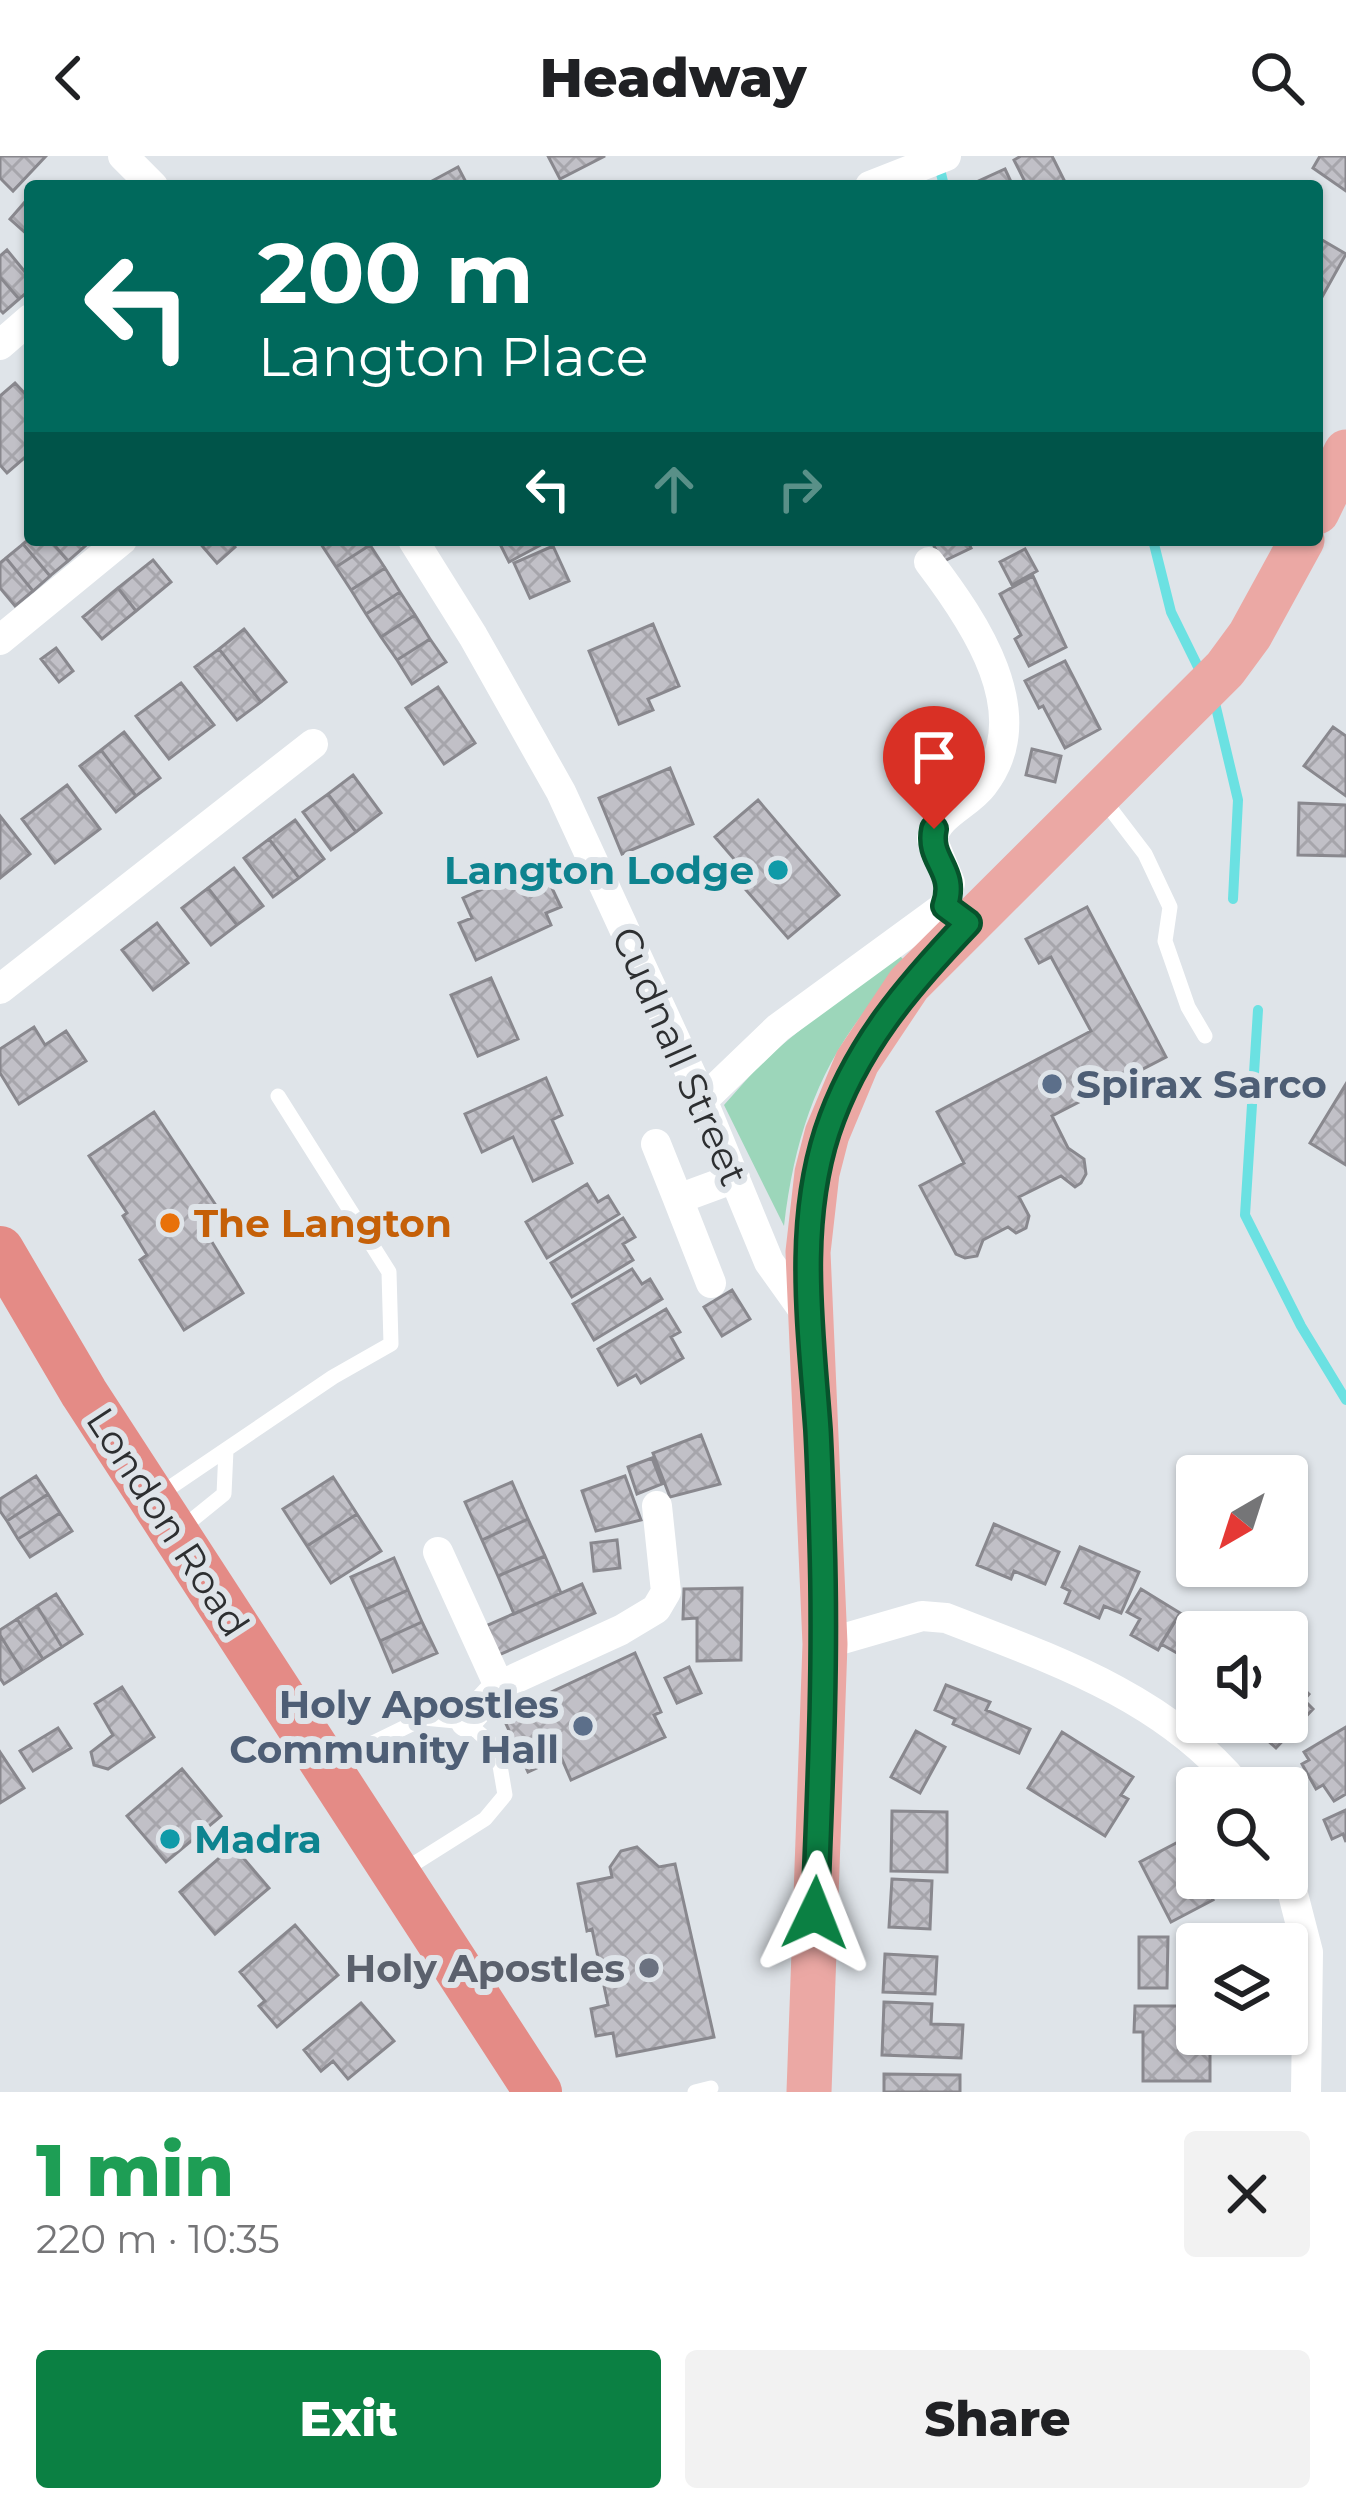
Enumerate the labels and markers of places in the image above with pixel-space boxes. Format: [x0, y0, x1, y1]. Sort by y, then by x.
pin [883, 706, 985, 829]
place label: Langton Lodge [444, 846, 754, 894]
marker: Langton Lodge [765, 857, 791, 883]
place label: Spirax Sarco [1076, 1060, 1327, 1108]
marker: Spirax Sarco [1039, 1071, 1065, 1097]
place label: The Langton [194, 1199, 452, 1247]
marker: The Langton [157, 1210, 183, 1236]
place label: Holy Apostles Community Hall [229, 1680, 559, 1773]
marker: Holy Apostles Community Hall [570, 1713, 596, 1739]
place label: Madra [194, 1815, 322, 1863]
marker: Madra [157, 1826, 183, 1852]
place label: Holy Apostles [345, 1944, 625, 1992]
marker: Holy Apostles [636, 1955, 662, 1981]

